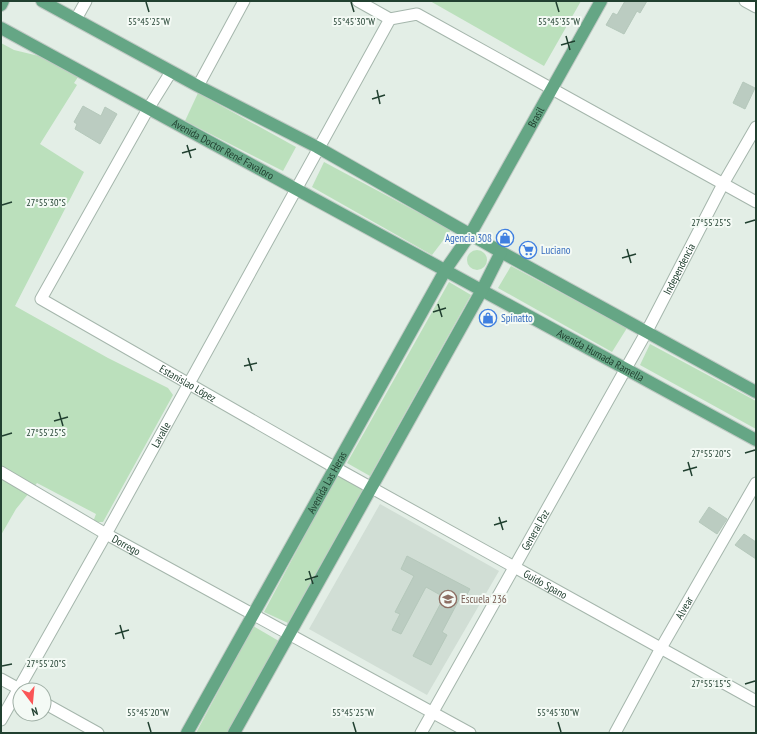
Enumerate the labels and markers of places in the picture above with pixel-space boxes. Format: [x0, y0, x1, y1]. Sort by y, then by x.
shop icon: Agencia 308 [495, 228, 515, 248]
place label: Agencia 308 [445, 231, 492, 245]
supermarket icon: Luciano [518, 240, 538, 260]
place label: Luciano [541, 243, 571, 257]
shop icon: Spinatto [478, 308, 498, 328]
place label: Spinatto [501, 311, 533, 325]
school or university icon: Escuela 236 [438, 589, 458, 609]
place label: Escuela 236 [461, 592, 507, 606]

